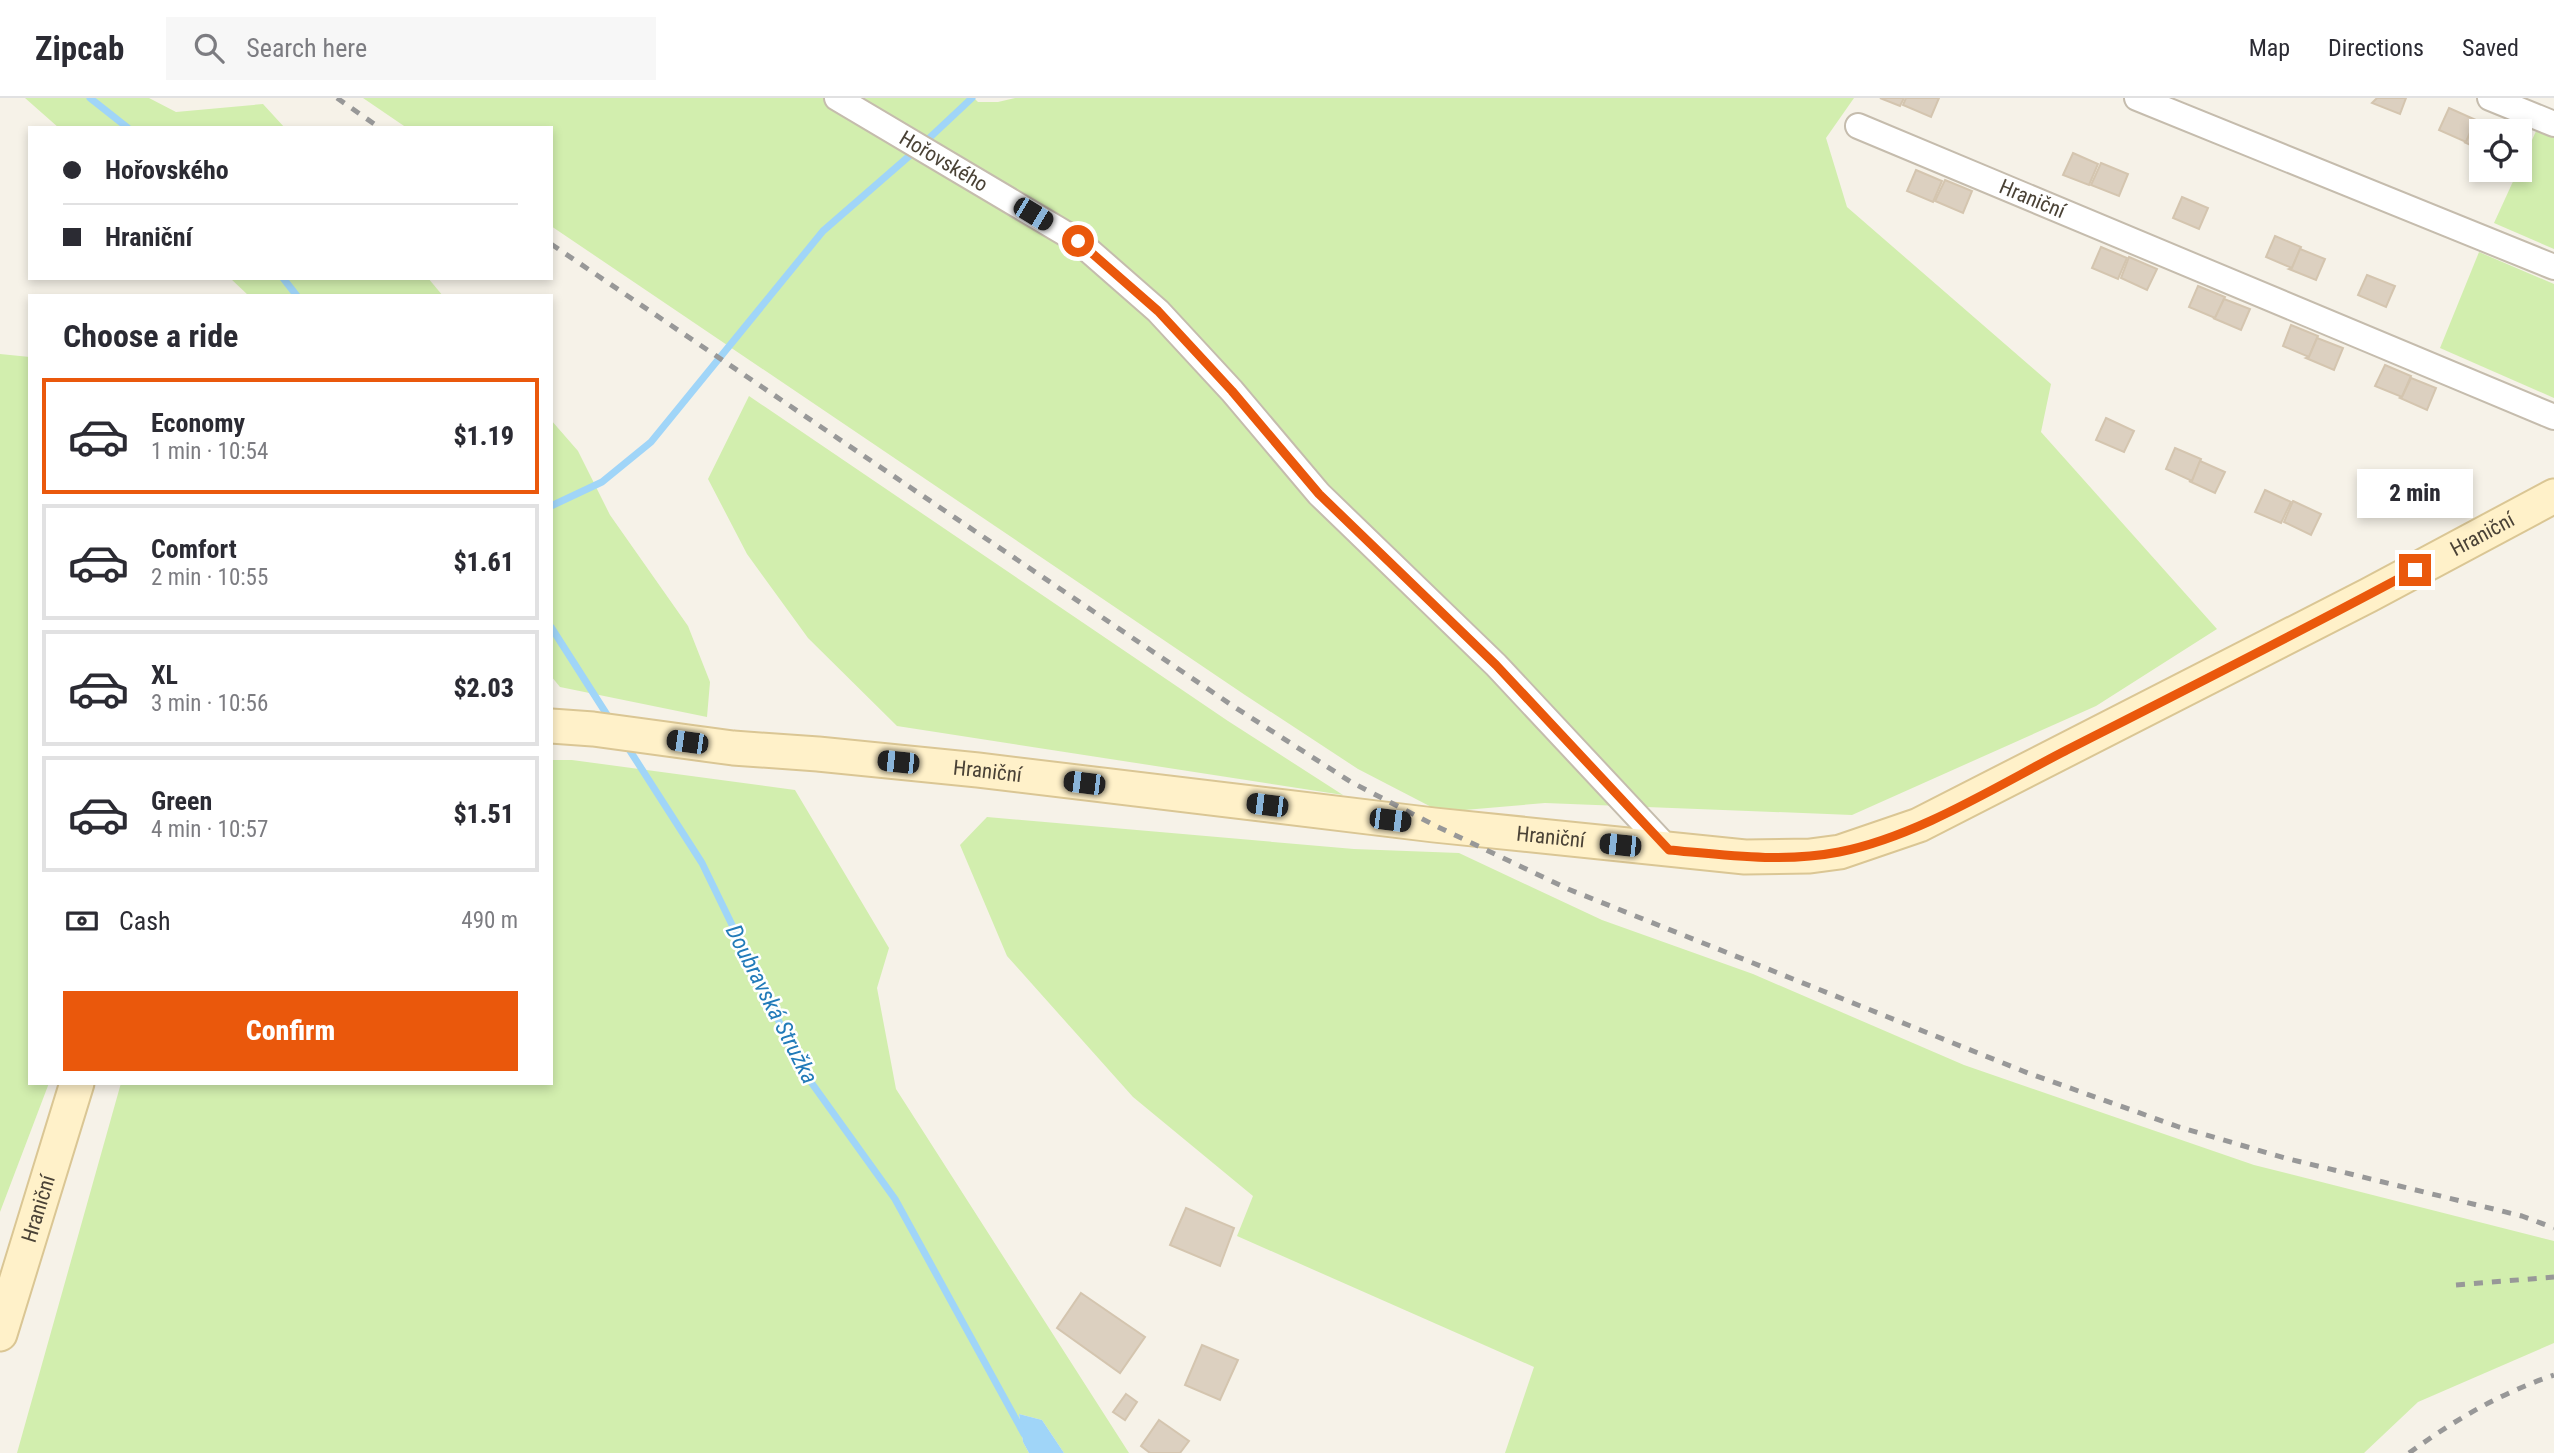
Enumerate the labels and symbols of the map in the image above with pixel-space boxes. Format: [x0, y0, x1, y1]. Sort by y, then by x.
street label: Hořovského [895, 126, 992, 197]
street label: Hraniční [1996, 175, 2070, 224]
car [1010, 194, 1057, 234]
route start [1062, 225, 1094, 257]
callout: 2 min [2357, 468, 2473, 518]
street label: Hraniční [2446, 507, 2519, 561]
route end [2399, 554, 2431, 586]
car [665, 729, 710, 755]
car [877, 749, 920, 775]
street label: Hraniční [952, 756, 1024, 787]
car [1062, 770, 1107, 796]
car [1245, 792, 1290, 818]
car [1368, 807, 1413, 833]
street label: Hraniční [1515, 822, 1587, 853]
car [1599, 832, 1642, 858]
water label: Doubravská Stružka [720, 920, 823, 1088]
street label: Hraniční [17, 1171, 60, 1245]

